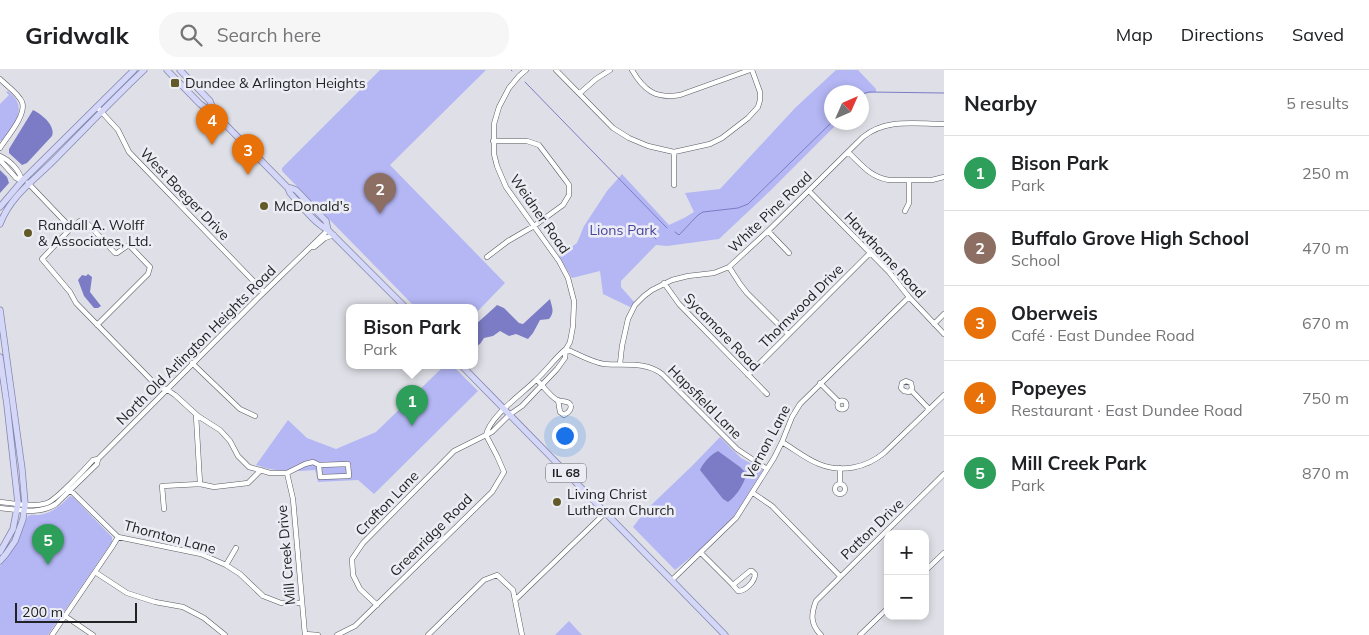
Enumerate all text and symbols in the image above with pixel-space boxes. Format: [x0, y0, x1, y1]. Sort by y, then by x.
search box [159, 12, 509, 57]
text: Gridwalk [25, 20, 129, 50]
icon: search [177, 21, 205, 49]
text: Search here [217, 23, 321, 47]
text: Map [1116, 23, 1153, 46]
text: Directions [1181, 23, 1264, 46]
text: Saved [1292, 23, 1344, 46]
place label: Dundee & Arlington Heights [185, 74, 366, 92]
marker: Dundee & Arlington Heights [169, 77, 181, 89]
north arrow [824, 85, 869, 130]
text: Nearby [964, 90, 1037, 116]
text: 5 results [1286, 93, 1349, 113]
pin: 4 [196, 104, 228, 145]
pin: 3 [232, 134, 264, 175]
street label: West Boeger Drive [136, 144, 234, 244]
text: Bison Park [1011, 151, 1108, 175]
text: 1 [975, 163, 985, 183]
text: 250 m [1302, 163, 1349, 183]
street label: White Pine Road [724, 168, 816, 256]
street label: Weidner Road [506, 171, 574, 257]
pin: 2 [364, 173, 396, 214]
text: Park [1011, 175, 1045, 195]
place label: McDonald's [274, 197, 350, 215]
marker: McDonald's [258, 200, 270, 212]
street label: Hawthorne Road [840, 208, 930, 302]
place label: Randall A. Wolff & Associates, Ltd. [38, 216, 152, 250]
park label: Lions Park [589, 221, 657, 239]
text: Buffalo Grove High School [1011, 226, 1249, 250]
marker: Randall A. Wolff & Associates, Ltd. [22, 227, 34, 239]
text: 2 [975, 238, 985, 258]
text: 470 m [1302, 238, 1349, 258]
text: School [1011, 250, 1060, 270]
street label: Thornwood Drive [755, 260, 847, 352]
street label: North Old Arlington Heights Road [112, 261, 280, 429]
street label: Sycamore Road [680, 289, 764, 375]
text: Oberweis [1011, 301, 1098, 325]
popup [346, 304, 478, 369]
text: 3 [975, 313, 985, 333]
text: 670 m [1302, 313, 1349, 333]
text: Bison Park [363, 315, 461, 339]
text: Café · East Dundee Road [1011, 325, 1195, 345]
text: Park [363, 339, 397, 359]
street label: Hapsfield Lane [664, 361, 746, 443]
text: Popeyes [1011, 376, 1087, 400]
pin: 1 [396, 385, 428, 426]
text: 4 [975, 388, 985, 408]
text: 750 m [1302, 388, 1349, 408]
text: Restaurant · East Dundee Road [1011, 400, 1243, 420]
street label: Vernon Lane [740, 402, 794, 482]
your location [552, 423, 578, 449]
text: Mill Creek Park [1011, 451, 1146, 475]
road number: IL 68 [546, 463, 586, 482]
text: 5 [975, 463, 985, 483]
text: 870 m [1302, 463, 1349, 483]
street label: Crofton Lane [352, 467, 422, 539]
text: Park [1011, 475, 1045, 495]
place label: Living Christ Lutheran Church [567, 485, 675, 519]
street label: Greenridge Road [386, 490, 476, 580]
street label: Patton Drive [837, 495, 907, 563]
marker: Living Christ Lutheran Church [551, 496, 563, 508]
street label: Mill Creek Drive [273, 504, 299, 606]
street label: Thornton Lane [122, 516, 218, 558]
pin: 5 [32, 524, 64, 565]
map controls [884, 530, 929, 620]
button: + [884, 530, 929, 575]
button: − [884, 575, 929, 620]
scale bar [15, 600, 138, 623]
text: 200 m [22, 603, 63, 621]

